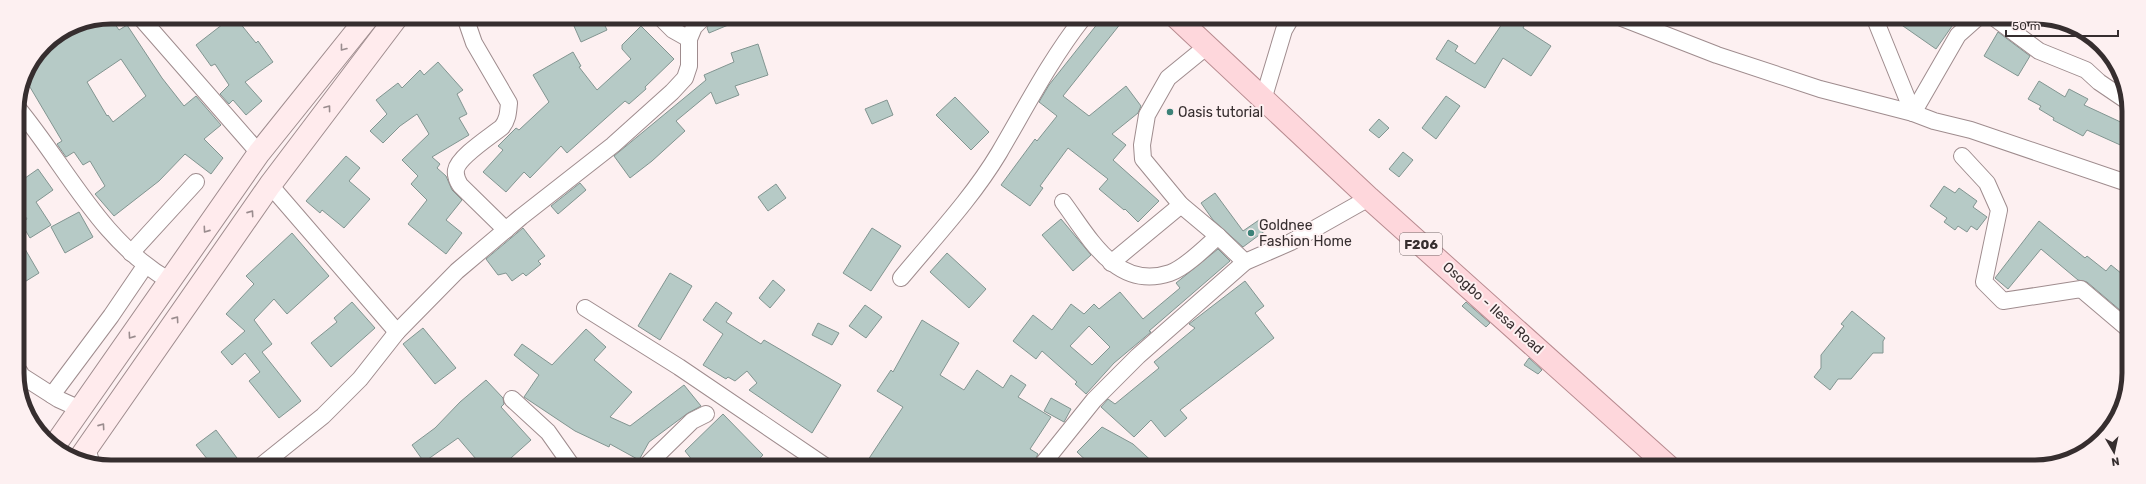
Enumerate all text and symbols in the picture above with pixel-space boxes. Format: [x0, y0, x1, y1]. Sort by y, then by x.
scale bar [2006, 12, 2118, 38]
text: 50 m [2012, 19, 2040, 33]
one-way arrow [341, 43, 348, 50]
place label: Oasis tutorial [1178, 104, 1263, 121]
one-way arrow [323, 106, 330, 113]
marker: Oasis tutorial [1165, 107, 1175, 117]
one-way arrow [246, 210, 253, 217]
place label: Goldnee Fashion Home [1259, 217, 1352, 250]
one-way arrow [204, 225, 211, 232]
marker: Goldnee Fashion Home [1246, 228, 1256, 238]
road number: F206 [1400, 233, 1442, 255]
street label: Osogbo - Ilesa Road [1439, 258, 1547, 358]
one-way arrow [171, 317, 178, 324]
one-way arrow [128, 332, 136, 339]
one-way arrow [97, 424, 104, 431]
north arrow [2094, 432, 2134, 472]
text: N [2110, 454, 2120, 468]

